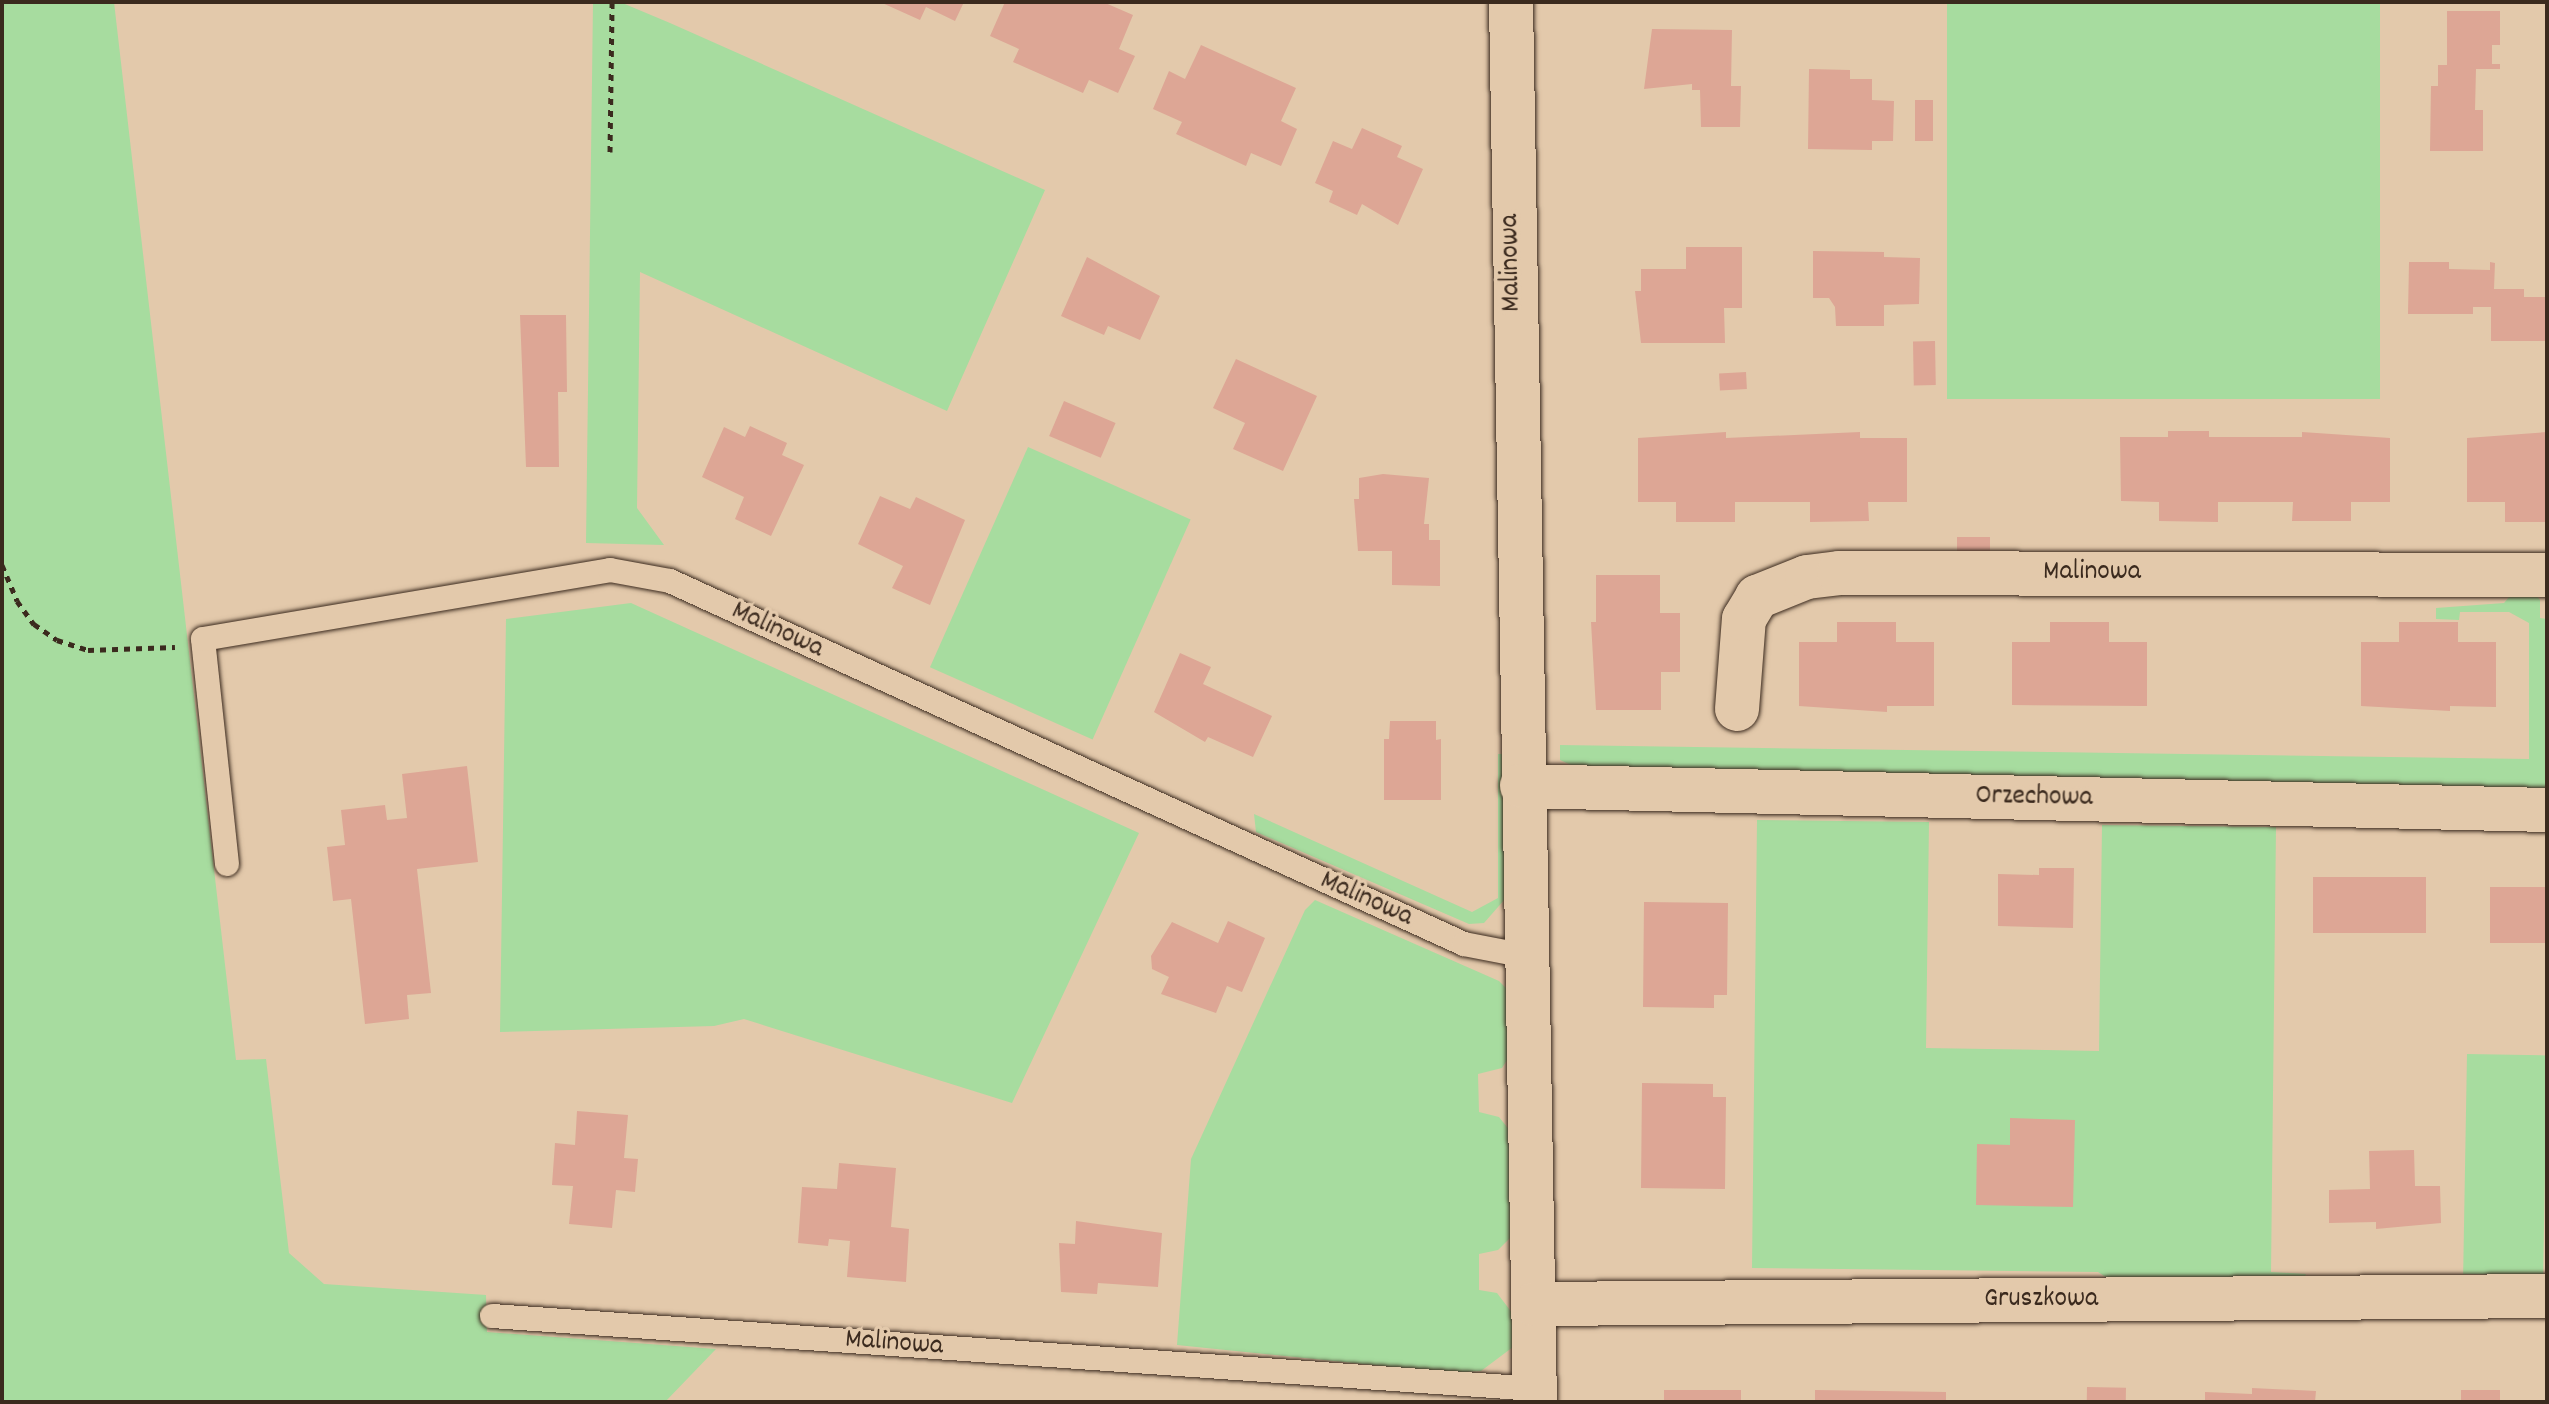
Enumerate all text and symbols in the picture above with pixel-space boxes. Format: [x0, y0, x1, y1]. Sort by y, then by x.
street label: Malinowa [1494, 214, 1530, 312]
street label: Malinowa [2043, 556, 2141, 590]
street label: Malinowa [726, 595, 828, 667]
street label: Orzechowa [1975, 780, 2093, 816]
street label: Malinowa [1314, 865, 1418, 935]
street label: Gruszkowa [1984, 1283, 2098, 1317]
street label: Malinowa [844, 1324, 944, 1364]

